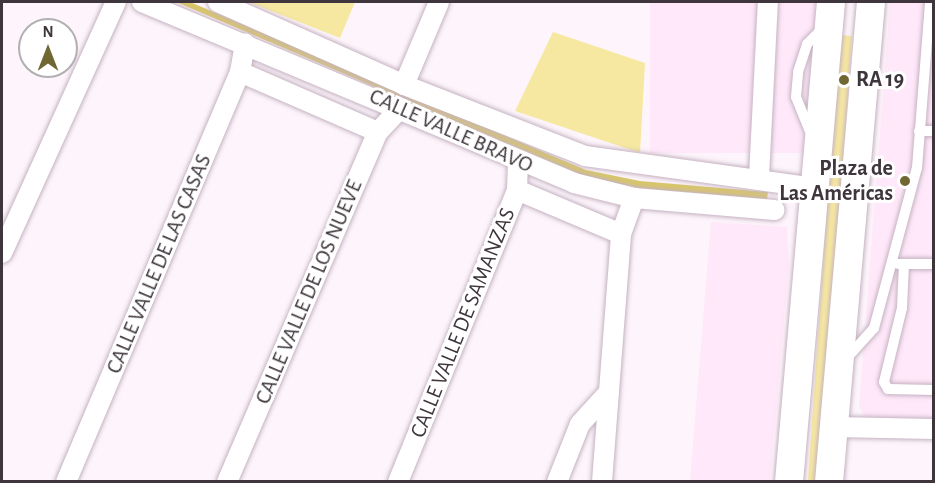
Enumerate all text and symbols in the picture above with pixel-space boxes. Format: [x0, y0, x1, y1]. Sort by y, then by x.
north arrow [18, 18, 78, 78]
text: N [42, 24, 54, 40]
place label: RA 19 [856, 67, 904, 93]
marker: RA 19 [837, 73, 851, 87]
street label: CALLE VALLE BRAVO [365, 83, 537, 179]
street label: CALLE VALLE DE LAS CASAS [101, 150, 217, 378]
place label: Plaza de Las Américas [779, 155, 893, 206]
marker: Plaza de Las Américas [898, 174, 912, 188]
street label: CALLE VALLE DE LOS NUEVE [250, 176, 368, 408]
street label: CALLE VALLE DE SAMANZAS [405, 204, 521, 442]

